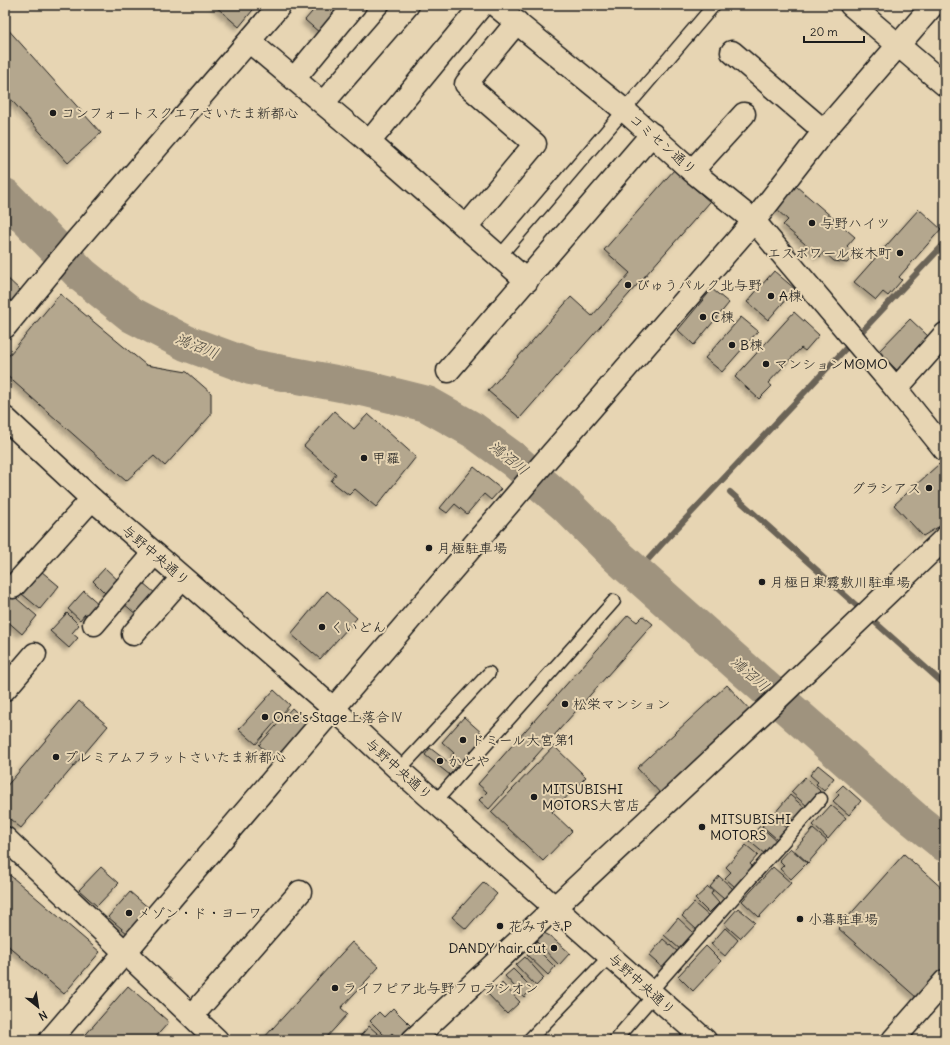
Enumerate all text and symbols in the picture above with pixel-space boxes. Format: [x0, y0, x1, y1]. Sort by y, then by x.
scale bar [804, 18, 864, 44]
text: 20 m [810, 24, 838, 39]
place label: コンフォートスクエアさいたま新都心 [61, 104, 298, 122]
marker: コンフォートスクエアさいたま新都心 [48, 108, 58, 118]
street label: コミセン通り [625, 110, 701, 178]
place label: 与野ハイツ [820, 214, 890, 232]
marker: 与野ハイツ [807, 218, 817, 228]
place label: エスポワール桜木町 [767, 244, 892, 262]
marker: エスポワール桜木町 [895, 248, 905, 258]
place label: びゅうパルク北与野 [636, 276, 762, 294]
marker: びゅうパルク北与野 [623, 280, 633, 290]
place label: A棟 [779, 287, 803, 305]
marker: A棟 [766, 291, 776, 301]
place label: C棟 [711, 308, 735, 326]
marker: C棟 [698, 312, 708, 322]
water label: 鴻沼川 [173, 328, 222, 363]
place label: B棟 [740, 336, 764, 354]
marker: B棟 [727, 340, 737, 350]
place label: マンションMOMO [774, 355, 888, 373]
marker: マンションMOMO [761, 359, 771, 369]
water label: 鴻沼川 [486, 436, 533, 479]
place label: 甲羅 [372, 449, 400, 467]
marker: 甲羅 [359, 453, 369, 463]
place label: グラシアス [851, 479, 921, 497]
marker: グラシアス [924, 483, 934, 493]
street label: 与野中央通り [118, 521, 194, 589]
place label: 月極駐車場 [437, 539, 507, 557]
marker: 月極駐車場 [424, 543, 434, 553]
place label: 月極日東霧敷川駐車場 [770, 573, 910, 591]
marker: 月極日東霧敷川駐車場 [757, 577, 767, 587]
place label: くいどん [330, 618, 386, 636]
marker: くいどん [317, 622, 327, 632]
water label: 鴻沼川 [727, 652, 774, 696]
place label: 松栄マンション [573, 695, 670, 713]
marker: 松栄マンション [560, 699, 570, 709]
place label: One's Stage上落合Ⅳ [273, 708, 403, 726]
marker: One's Stage上落合Ⅳ [260, 712, 270, 722]
place label: ドミール大宮第1 [471, 731, 573, 749]
street label: 与野中央通り [362, 734, 436, 804]
marker: ドミール大宮第1 [458, 735, 468, 745]
place label: プレミアムフラットさいたま新都心 [64, 748, 286, 766]
marker: プレミアムフラットさいたま新都心 [51, 752, 61, 762]
place label: かどや [448, 752, 491, 770]
marker: かどや [435, 756, 445, 766]
place label: MITSUBISHI MOTORS大宮店 [542, 780, 640, 814]
marker: MITSUBISHI MOTORS大宮店 [529, 792, 539, 802]
place label: MITSUBISHI MOTORS [710, 810, 791, 844]
marker: MITSUBISHI MOTORS [697, 822, 707, 832]
place label: メゾン・ド・ヨーワ [137, 904, 262, 922]
marker: メゾン・ド・ヨーワ [124, 908, 134, 918]
place label: 小暮駐車場 [808, 910, 878, 928]
marker: 小暮駐車場 [795, 914, 805, 924]
place label: 花みずきP [508, 917, 572, 935]
marker: 花みずきP [495, 921, 505, 931]
place label: DANDY hair cut [448, 939, 546, 957]
marker: DANDY hair cut [549, 943, 559, 953]
street label: 与野中央通り [605, 949, 679, 1019]
place label: ライフピア北与野フロラシオン [343, 979, 538, 997]
marker: ライフピア北与野フロラシオン [330, 983, 340, 993]
north arrow [18, 987, 58, 1027]
text: N [36, 1008, 50, 1024]

